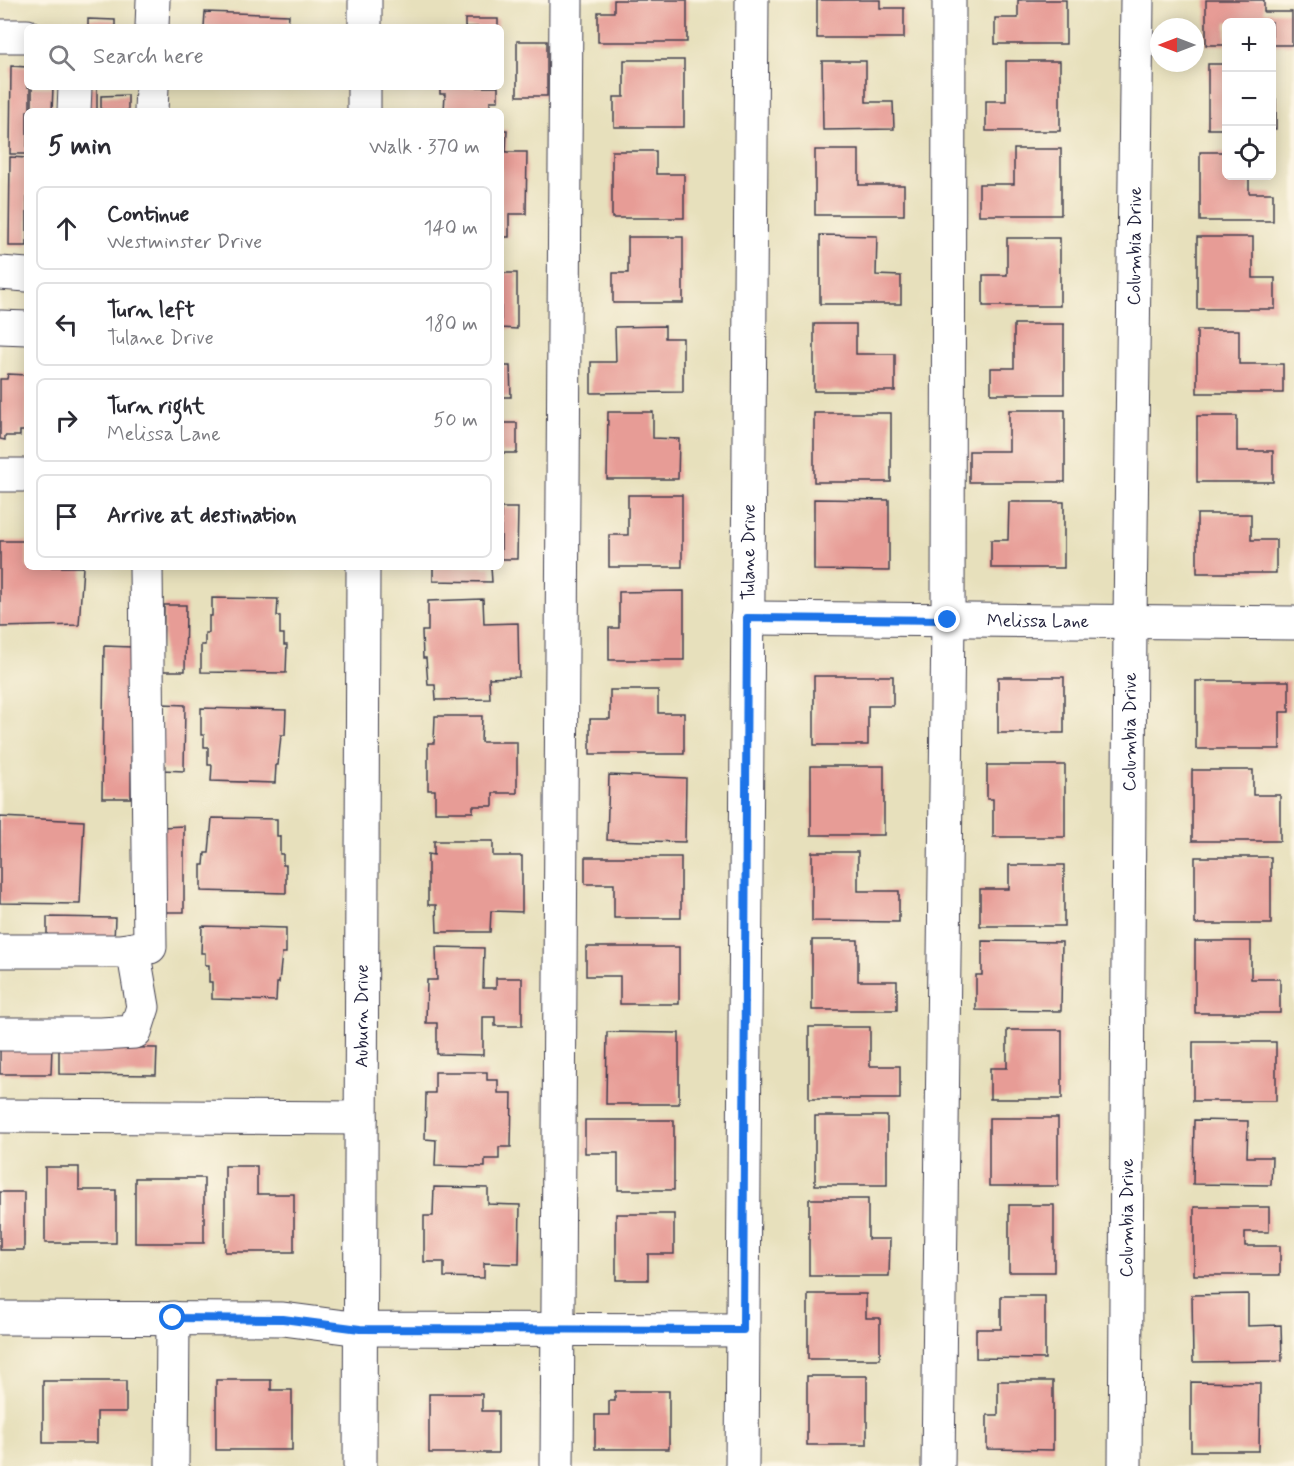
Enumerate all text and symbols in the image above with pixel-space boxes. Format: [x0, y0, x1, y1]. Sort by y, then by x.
north arrow [1150, 18, 1204, 72]
map controls [1222, 18, 1276, 180]
button: + [1222, 18, 1276, 72]
search box [24, 24, 504, 90]
icon: search [45, 41, 78, 74]
text: Search here [93, 43, 204, 71]
button: − [1222, 72, 1276, 126]
button: locate [1222, 126, 1276, 180]
text: 5 min [48, 130, 112, 164]
text: Walk · 370 m [369, 134, 480, 161]
street label: Columbia Drive [1123, 186, 1148, 306]
text: Continue [107, 201, 189, 229]
icon: ahead [50, 212, 83, 245]
text: 140 m [424, 215, 478, 242]
text: Westminster Drive [107, 229, 262, 256]
text: Turn left [107, 297, 195, 325]
icon: left [50, 308, 83, 341]
text: 180 m [425, 311, 478, 338]
text: Tulane Drive [107, 325, 214, 352]
text: Turn right [107, 393, 205, 421]
icon: right [50, 404, 83, 437]
text: 50 m [433, 407, 478, 434]
text: Melissa Lane [107, 421, 221, 448]
icon: arrive [50, 500, 83, 533]
text: Arrive at destination [107, 502, 297, 530]
street label: Tulane Drive [737, 504, 762, 600]
route end [934, 606, 960, 632]
street label: Melissa Lane [987, 609, 1089, 634]
street label: Columbia Drive [1118, 673, 1143, 792]
street label: Auburn Drive [350, 964, 375, 1068]
street label: Columbia Drive [1115, 1159, 1140, 1278]
route start [159, 1304, 185, 1330]

